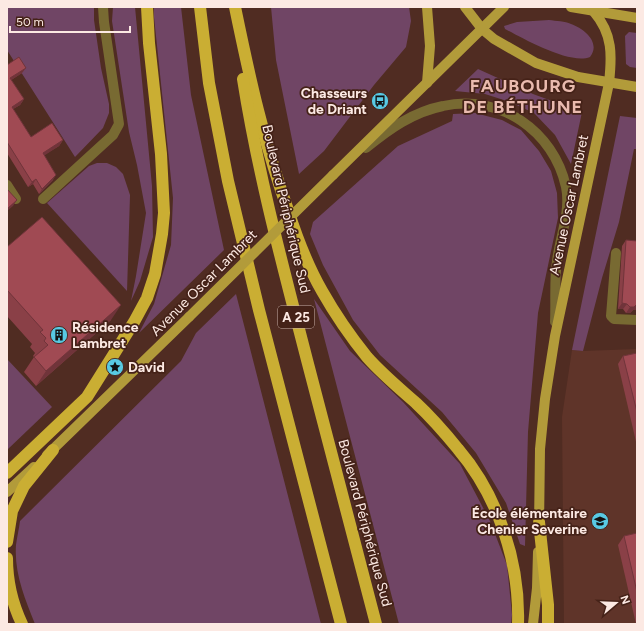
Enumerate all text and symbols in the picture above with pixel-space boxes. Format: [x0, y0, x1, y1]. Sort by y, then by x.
scale bar [10, 8, 130, 34]
text: 50 m [16, 15, 44, 29]
district label: FAUBOURG DE BÉTHUNE [463, 75, 583, 118]
place label: Chasseurs de Driant [301, 85, 367, 118]
bus stop icon: Chasseurs de Driant [370, 91, 390, 111]
street label: Boulevard Périphérique Sud [258, 123, 314, 295]
street label: Avenue Oscar Lambret [546, 133, 592, 277]
street label: Avenue Oscar Lambret [147, 226, 261, 340]
road number: A 25 [278, 306, 314, 328]
place label: Résidence Lambret [72, 319, 139, 352]
building icon: Résidence Lambret [49, 325, 69, 345]
place icon: David [105, 357, 125, 377]
place label: David [128, 359, 165, 376]
street label: Boulevard Périphérique Sud [334, 437, 396, 609]
place label: École élémentaire Chenier Severine [472, 505, 587, 538]
school or university icon: École élémentaire Chenier Severine [590, 511, 610, 531]
north arrow [596, 583, 636, 623]
text: N [617, 594, 633, 606]

